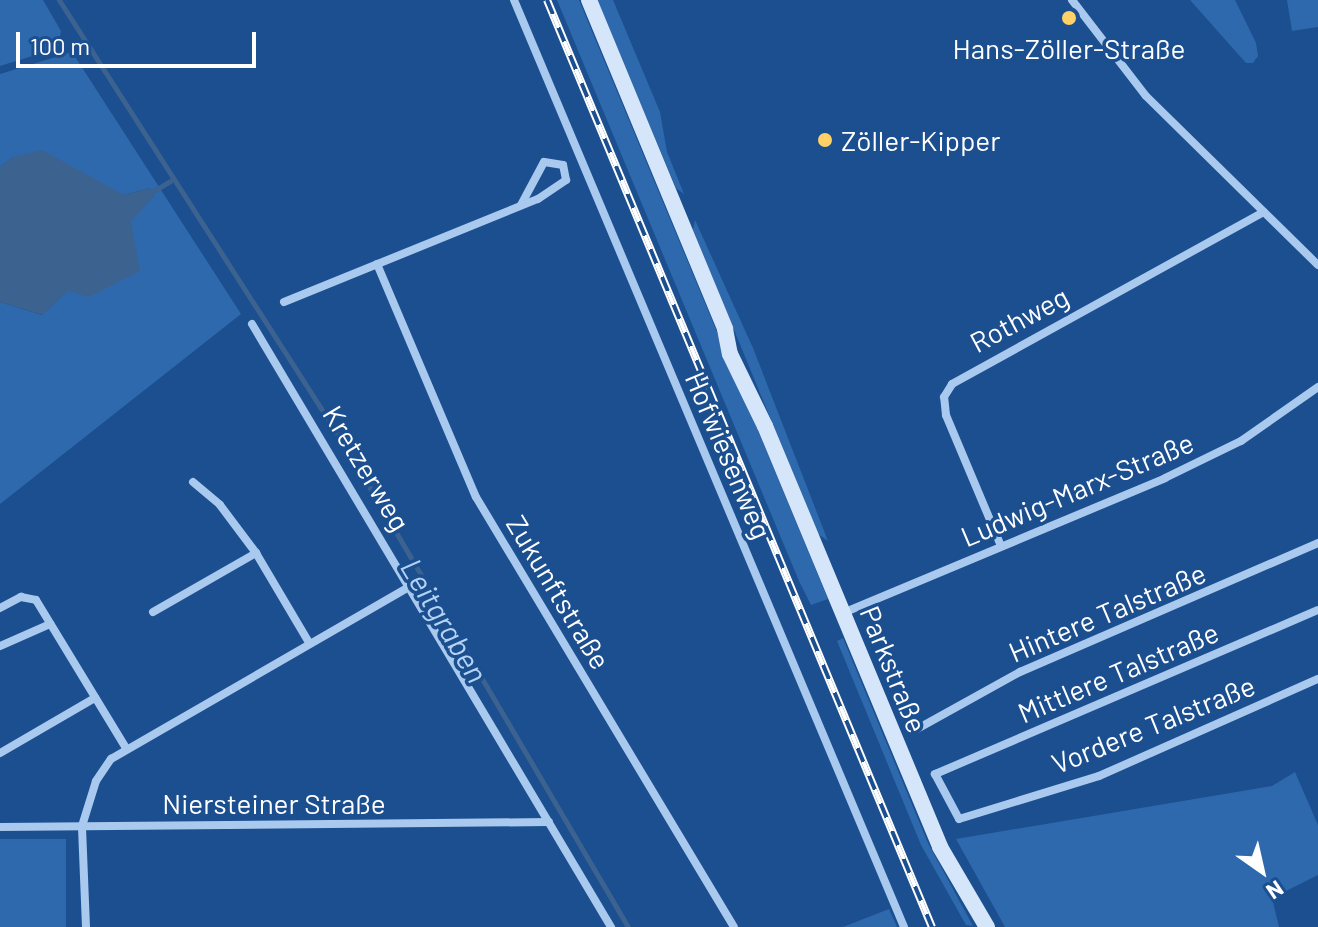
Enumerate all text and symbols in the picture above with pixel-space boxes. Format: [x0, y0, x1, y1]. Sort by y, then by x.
marker: Hans-Zöller-Straße [1060, 9, 1078, 27]
scale bar [20, 16, 260, 66]
text: 100 m [30, 31, 90, 60]
place label: Hans-Zöller-Straße [953, 31, 1185, 65]
place label: Zöller-Kipper [841, 123, 1000, 157]
marker: Zöller-Kipper [816, 131, 834, 149]
street label: Rothweg [964, 279, 1074, 359]
street label: Hofwiesenweg [679, 366, 779, 544]
street label: Kretzerweg [317, 399, 417, 537]
street label: Ludwig-Marx-Straße [956, 425, 1198, 553]
street label: Zukunftstraße [500, 509, 618, 675]
water label: Leitgraben [394, 551, 496, 689]
street label: Hintere Talstraße [1003, 555, 1211, 669]
street label: Parkstraße [853, 601, 935, 737]
street label: Mittlere Talstraße [1013, 615, 1223, 729]
street label: Vordere Talstraße [1047, 668, 1259, 780]
street label: Niersteiner Straße [162, 786, 386, 820]
north arrow [1222, 831, 1302, 911]
text: N [1262, 876, 1289, 906]

